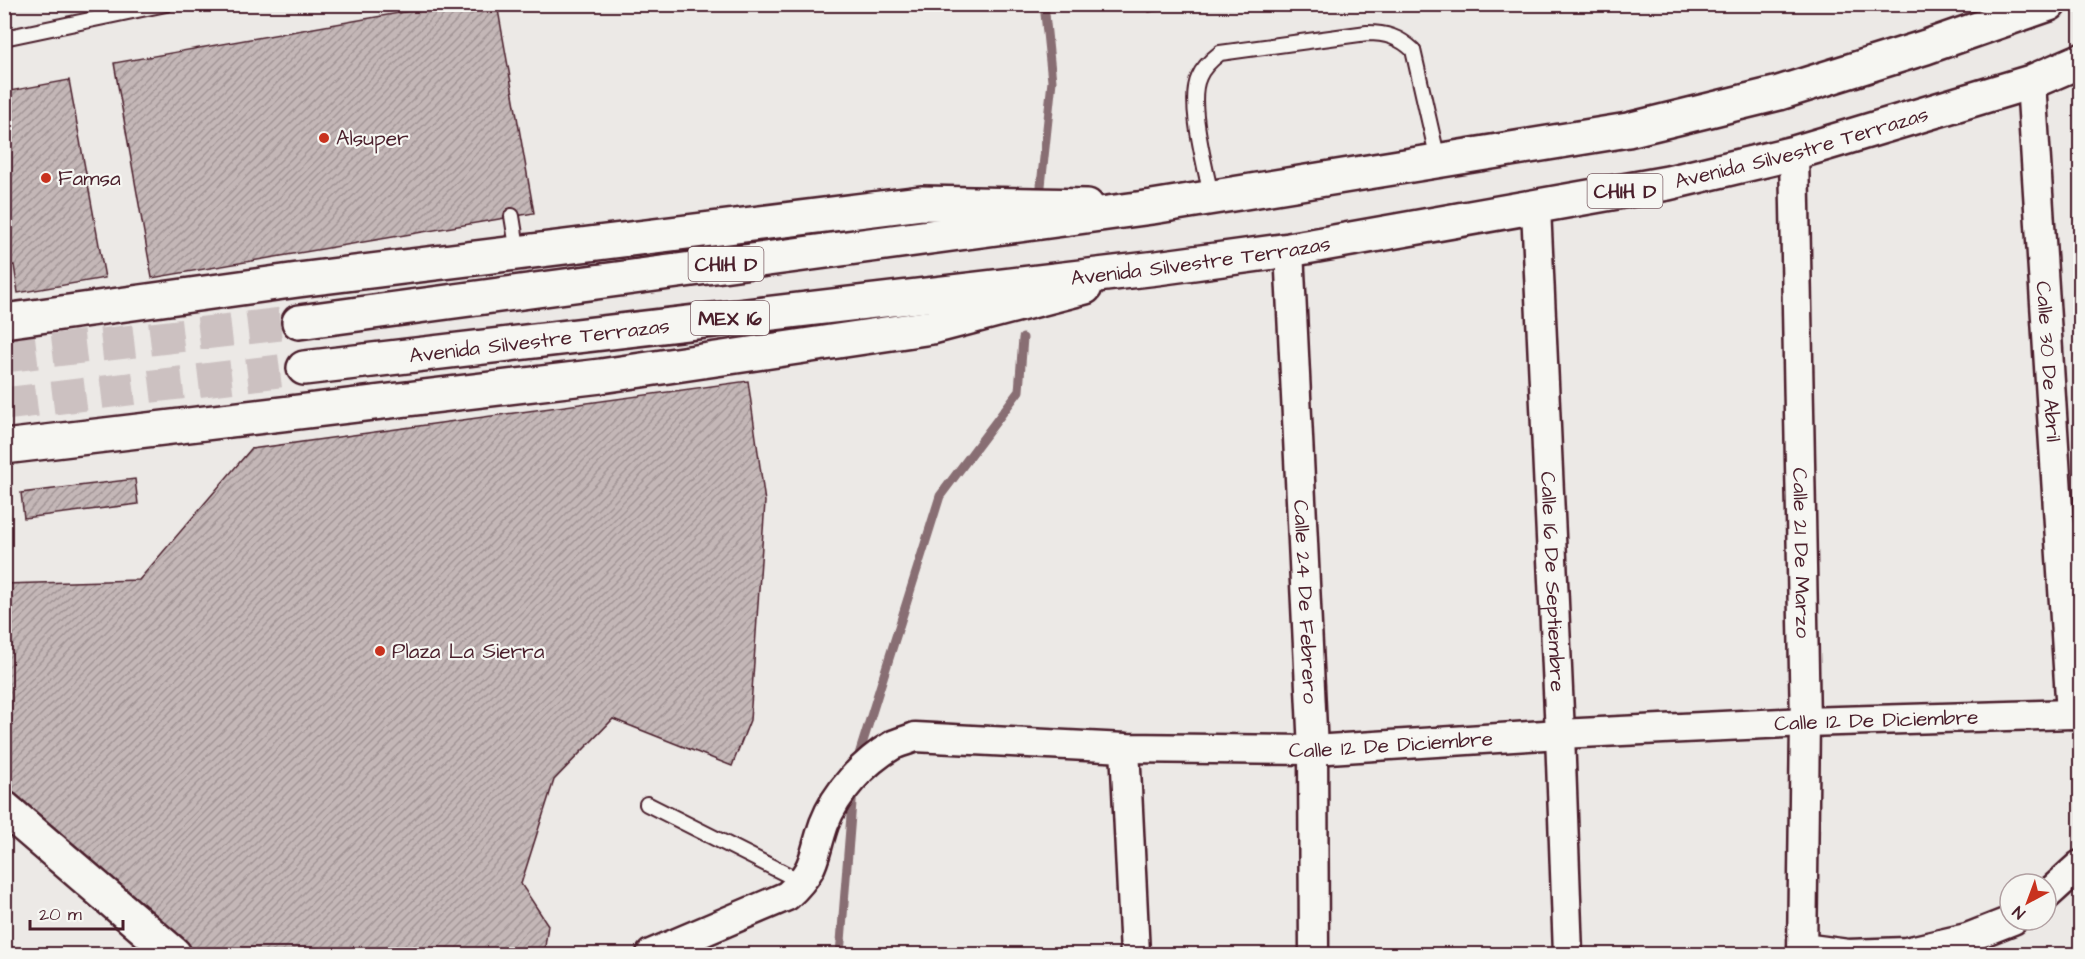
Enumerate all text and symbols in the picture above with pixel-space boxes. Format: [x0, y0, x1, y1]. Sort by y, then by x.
street label: Avenida Silvestre Terrazas [1672, 100, 1932, 196]
place label: Alsuper [336, 124, 409, 154]
marker: Alsuper [317, 131, 331, 145]
place label: Famsa [58, 164, 121, 193]
marker: Famsa [39, 171, 53, 185]
road number: CHIH D [1588, 174, 1662, 208]
street label: Avenida Silvestre Terrazas [1069, 229, 1333, 293]
road number: CHIH D [688, 247, 764, 281]
street label: Calle 30 De Abril [2029, 280, 2068, 443]
road number: MEX 16 [691, 301, 769, 335]
street label: Avenida Silvestre Terrazas [408, 311, 671, 371]
street label: Calle 21 De Marzo [1785, 467, 1817, 639]
street label: Calle 16 De Septiembre [1533, 471, 1572, 692]
street label: Calle 24 De Febrero [1286, 499, 1325, 705]
place label: Plaza La Sierra [392, 637, 545, 666]
marker: Plaza La Sierra [373, 644, 387, 658]
street label: Calle 12 De Diciembre [1773, 703, 1979, 738]
street label: Calle 12 De Diciembre [1289, 724, 1494, 765]
north arrow [1998, 872, 2058, 932]
scale bar [30, 893, 123, 931]
text: N [2008, 901, 2030, 924]
text: 20 m [39, 902, 82, 927]

